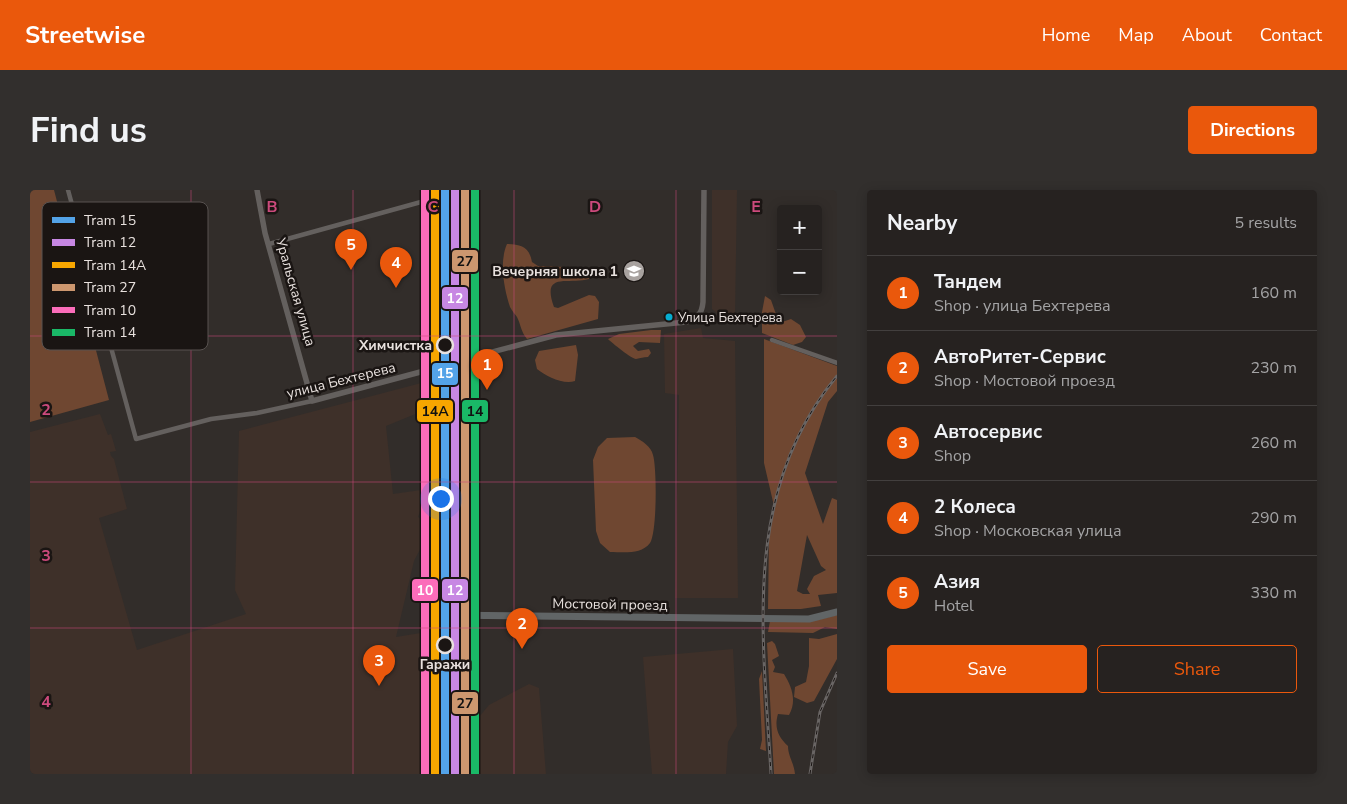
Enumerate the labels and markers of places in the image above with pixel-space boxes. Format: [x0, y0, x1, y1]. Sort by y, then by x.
pin: 5 [335, 229, 367, 270]
pin: 4 [380, 247, 412, 288]
school or university icon: Вечерняя школа 1 [622, 259, 646, 283]
place label: Вечерняя школа 1 [492, 262, 618, 281]
place label: Улица Бехтерева [677, 309, 783, 327]
marker: Улица Бехтерева [664, 312, 674, 322]
place label: Химчистка [358, 336, 432, 355]
marker: Химчистка [436, 336, 454, 354]
pin: 1 [471, 349, 503, 390]
pin: 2 [506, 608, 538, 649]
marker: Гаражи [436, 636, 454, 654]
pin: 3 [363, 645, 395, 686]
place label: Гаражи [420, 655, 470, 674]

